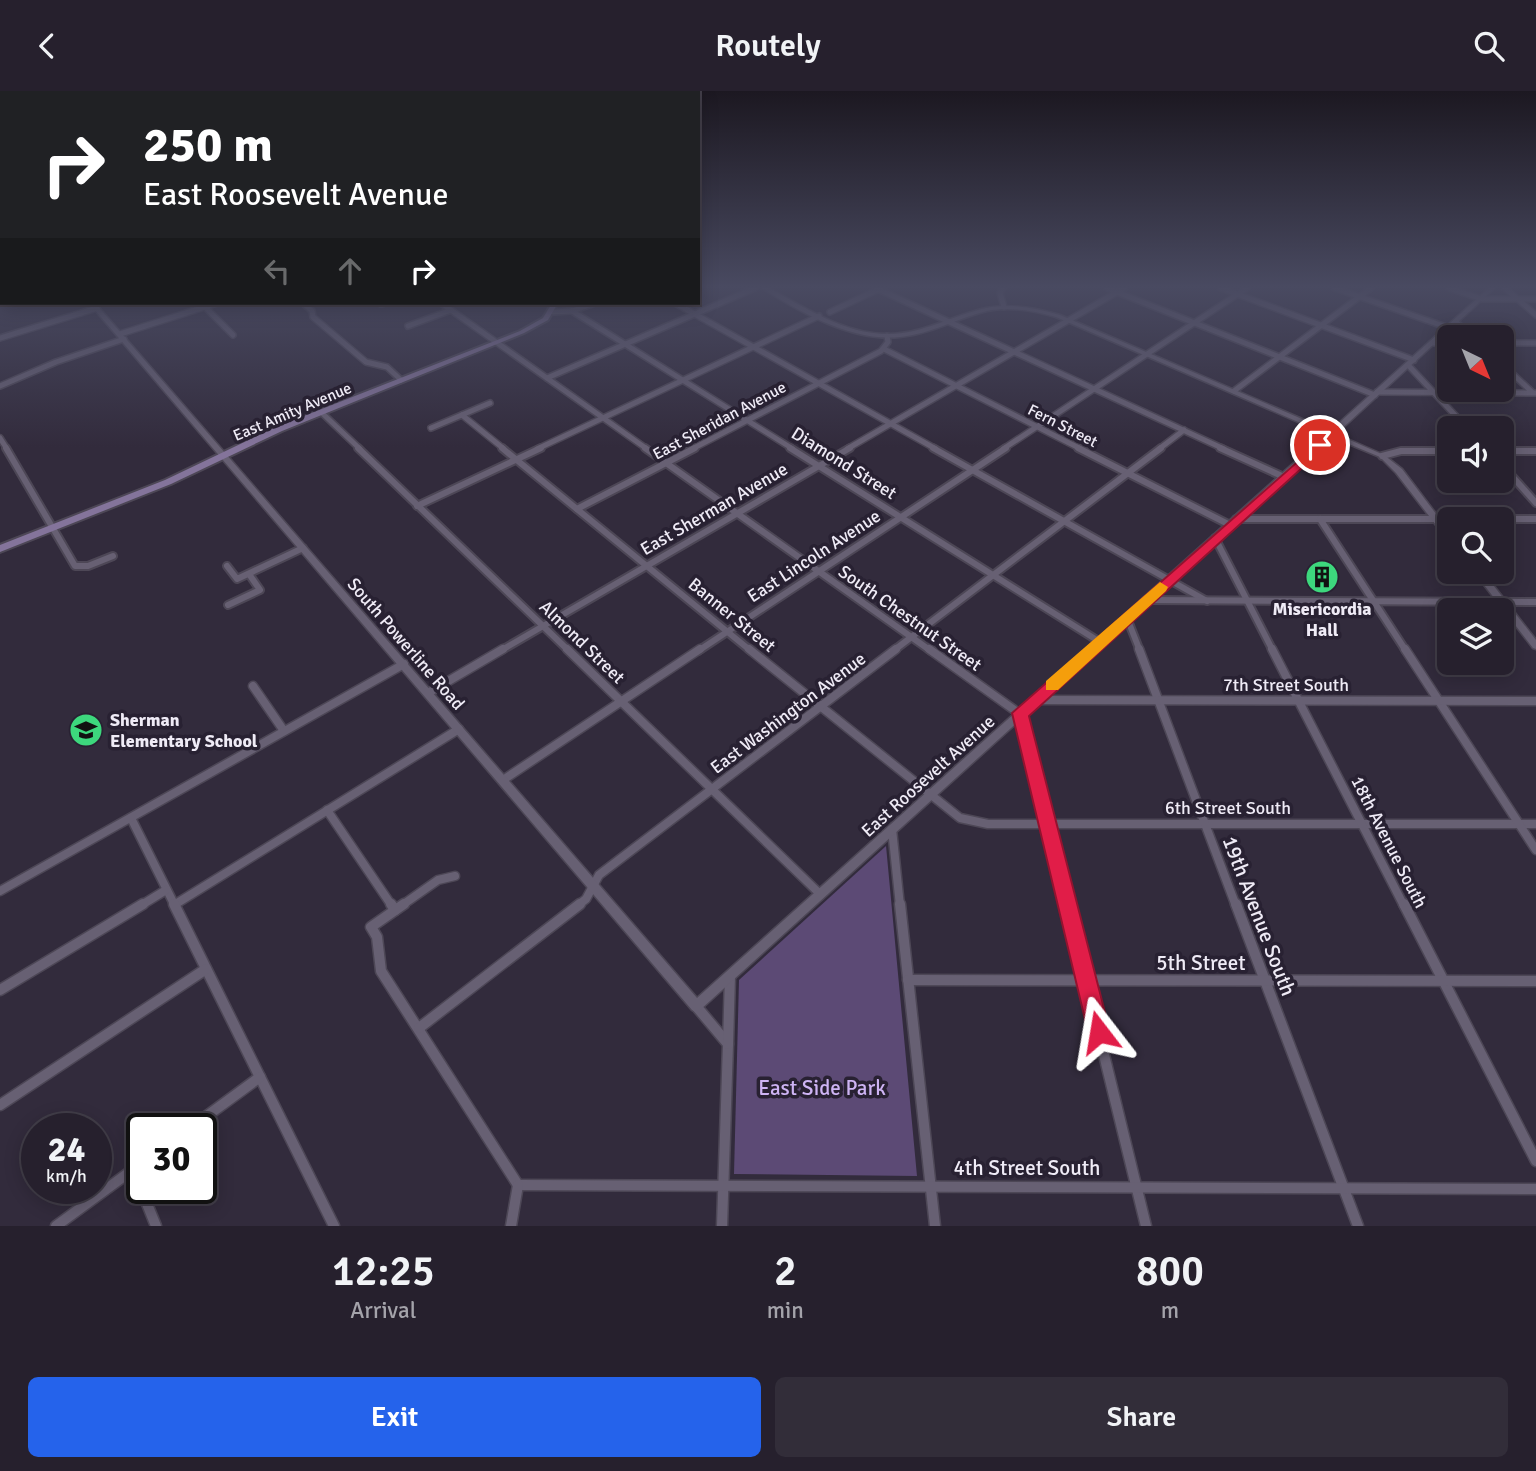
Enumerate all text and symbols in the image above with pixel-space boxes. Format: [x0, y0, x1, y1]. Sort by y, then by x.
text: Routely [715, 26, 821, 65]
icon: back [28, 27, 66, 65]
icon: search [1470, 27, 1508, 65]
text: 250 m [143, 115, 273, 175]
icon: right [28, 119, 119, 210]
text: East Roosevelt Avenue [143, 175, 448, 214]
icon: left [258, 252, 296, 290]
icon: ahead [331, 252, 369, 290]
icon: right [404, 252, 442, 290]
north arrow [1437, 325, 1514, 403]
map controls [1437, 325, 1514, 675]
street label: East Sheridan Avenue [649, 377, 790, 464]
street label: East Amity Avenue [230, 378, 355, 446]
street label: Fern Street [1024, 400, 1101, 452]
pin [1290, 415, 1350, 475]
button: sound [1437, 416, 1514, 493]
street label: Diamond Street [787, 422, 901, 504]
icon: arrive [1301, 426, 1339, 464]
street label: East Sherman Avenue [636, 458, 792, 560]
street label: East Lincoln Avenue [743, 505, 885, 607]
button: search [1437, 507, 1514, 584]
building icon: Misericordia Hall [1303, 558, 1341, 596]
street label: South Chestnut Street [834, 560, 986, 676]
street label: South Powerline Road [343, 573, 469, 715]
street label: Banner Street [684, 573, 780, 657]
street label: Almond Street [535, 596, 629, 688]
place label: Misericordia Hall [1272, 598, 1372, 641]
button: layers [1437, 598, 1514, 675]
street label: East Washington Avenue [706, 647, 870, 779]
street label: 7th Street South [1223, 674, 1349, 696]
place label: Sherman Elementary School [110, 709, 258, 752]
street label: East Roosevelt Avenue [857, 710, 999, 842]
school or university icon: Sherman Elementary School [67, 711, 105, 749]
street label: 18th Avenue South [1346, 772, 1432, 912]
street label: 6th Street South [1165, 797, 1291, 819]
street label: 19th Avenue South [1217, 832, 1301, 1000]
street label: 5th Street [1156, 950, 1246, 976]
position arrow [1062, 995, 1136, 1069]
park label: East Side Park [758, 1075, 886, 1101]
speed limit sign: 30 [126, 1113, 217, 1204]
text: 24 [48, 1128, 85, 1171]
street label: 4th Street South [954, 1155, 1100, 1181]
text: km/h [46, 1165, 87, 1187]
text: 12:25 [332, 1246, 435, 1297]
text: 2 [774, 1246, 797, 1297]
text: 800 [1136, 1246, 1204, 1297]
text: Arrival [350, 1296, 416, 1325]
text: min [767, 1296, 804, 1325]
text: m [1161, 1296, 1179, 1325]
button: Exit [28, 1377, 761, 1457]
button: Share [775, 1377, 1508, 1457]

